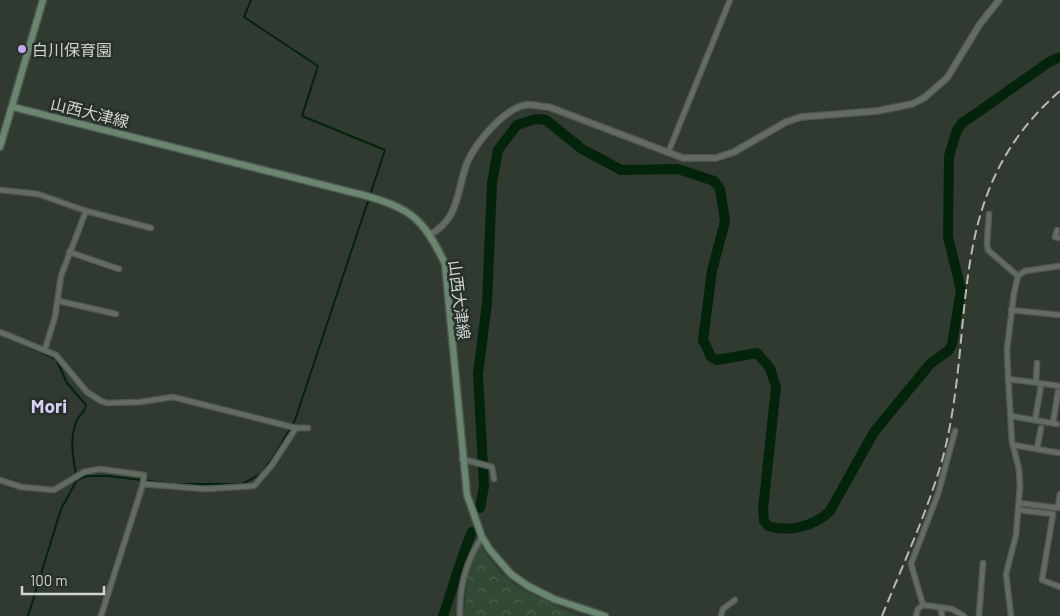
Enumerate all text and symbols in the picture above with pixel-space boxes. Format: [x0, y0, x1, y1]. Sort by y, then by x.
place label: 白川保育園 [32, 40, 112, 59]
marker: 白川保育園 [16, 43, 28, 55]
street label: 山西大津線 [49, 93, 131, 131]
street label: 山西大津線 [446, 259, 474, 341]
district label: Mori [31, 394, 67, 417]
scale bar [22, 564, 105, 596]
text: 100 m [30, 571, 68, 589]

